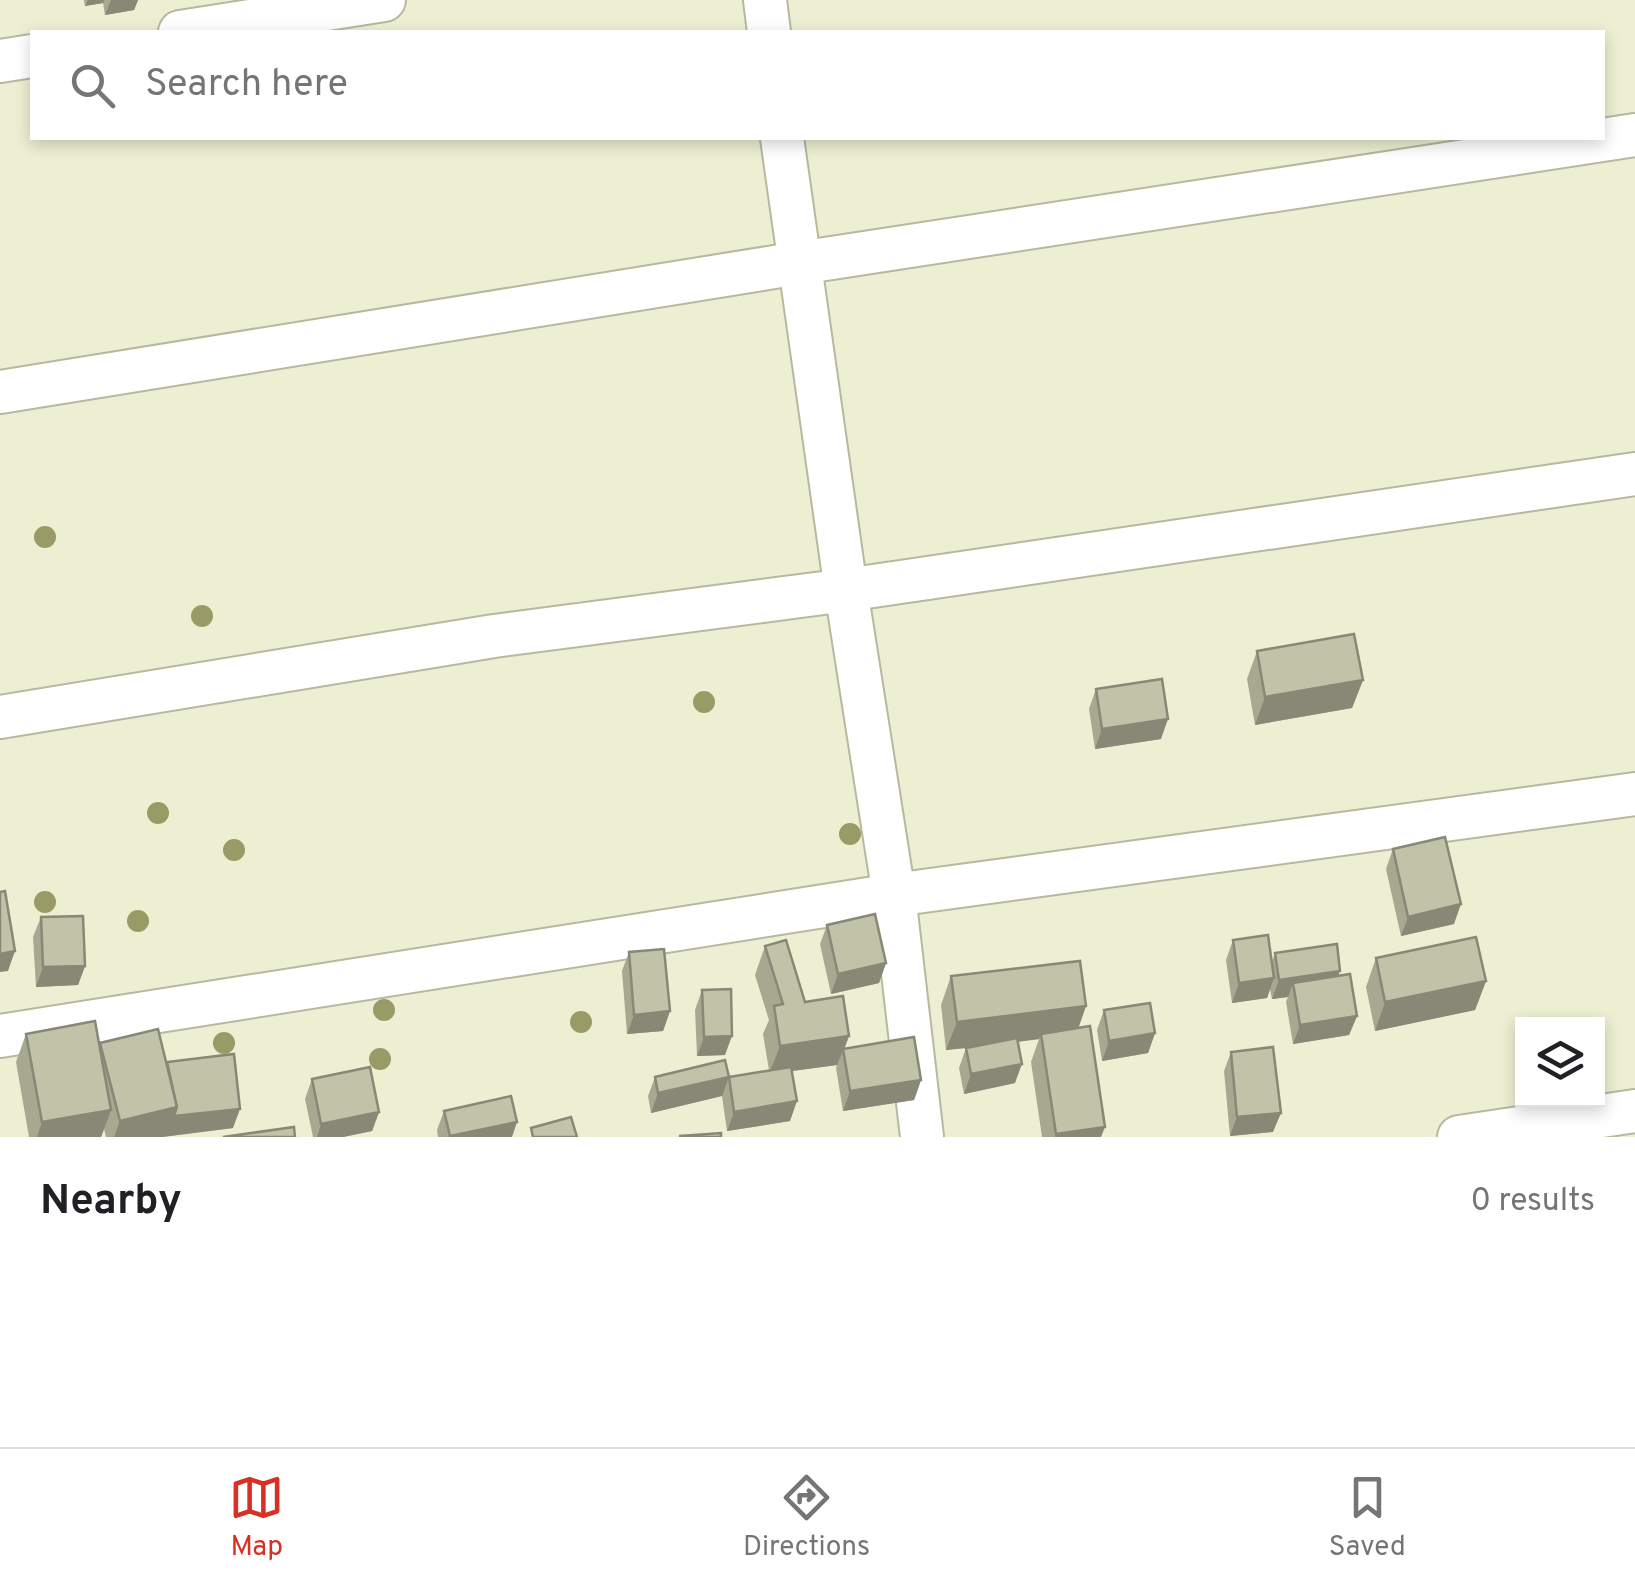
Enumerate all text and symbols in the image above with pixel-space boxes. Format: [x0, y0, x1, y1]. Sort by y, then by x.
search box [30, 30, 1605, 140]
icon: search [65, 58, 120, 113]
text: Search here [145, 61, 348, 110]
map controls [1515, 1017, 1605, 1107]
button: layers [1515, 1017, 1605, 1107]
text: Nearby [40, 1176, 182, 1229]
text: 0 results [1470, 1182, 1595, 1222]
tab: Map [229, 1470, 284, 1566]
tab: Directions [743, 1470, 870, 1566]
tab: Saved [1329, 1470, 1406, 1566]

